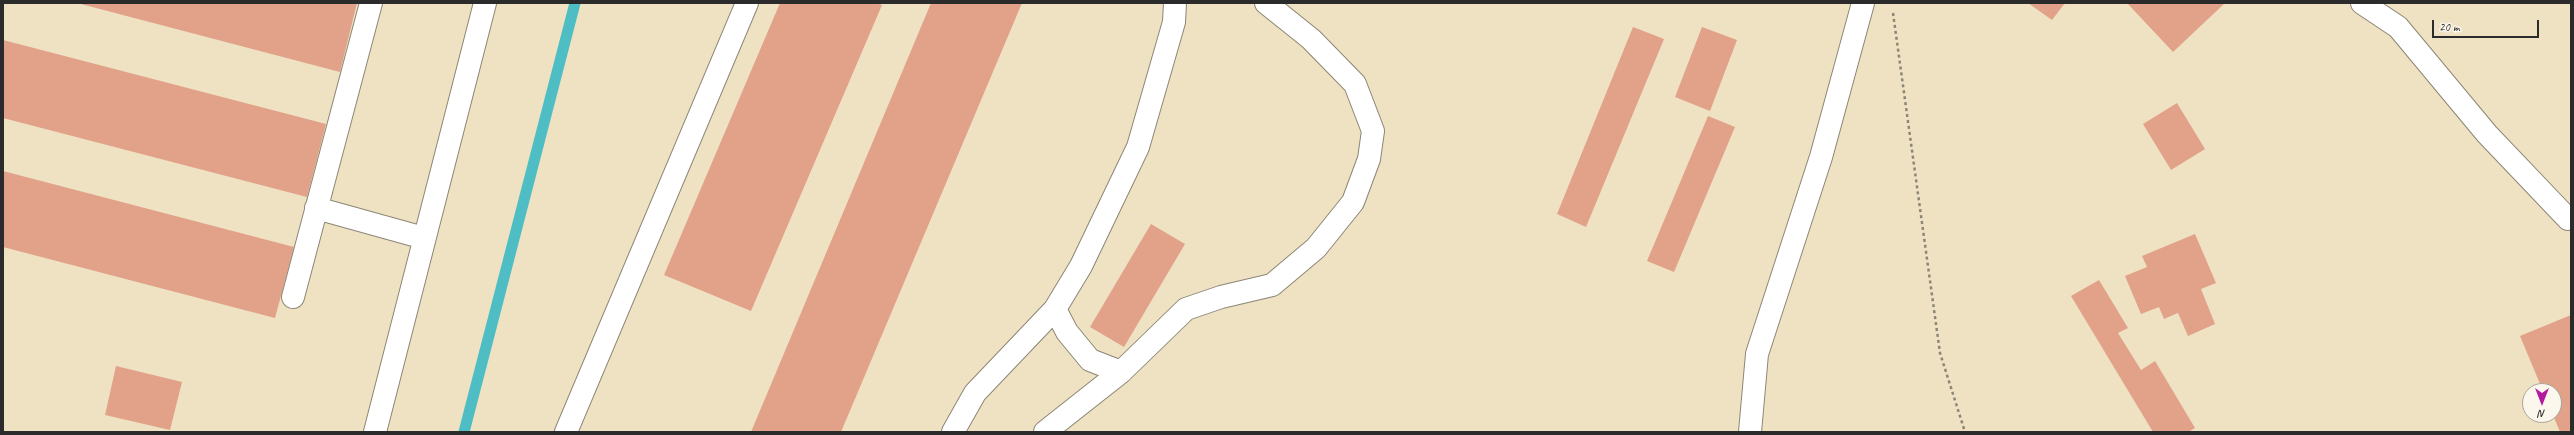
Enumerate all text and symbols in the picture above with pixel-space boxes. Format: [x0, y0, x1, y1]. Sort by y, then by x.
scale bar [2434, 12, 2541, 38]
text: 20 m [2439, 19, 2459, 35]
north arrow [2522, 383, 2562, 423]
text: N [2539, 407, 2545, 421]

